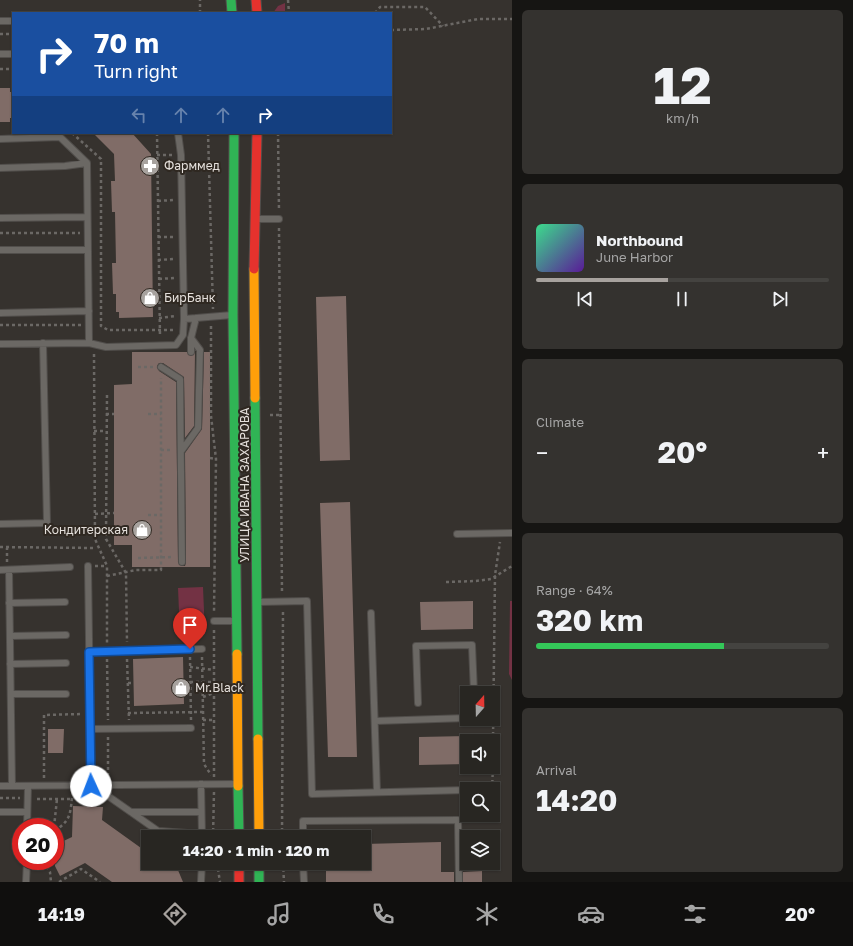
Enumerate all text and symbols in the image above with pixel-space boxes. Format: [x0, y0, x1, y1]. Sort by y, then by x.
text: 70 m [94, 26, 159, 59]
icon: right [28, 28, 80, 80]
text: 12 [653, 53, 712, 115]
text: Turn right [94, 60, 178, 82]
icon: left [128, 104, 150, 126]
icon: ahead [170, 104, 192, 126]
icon: ahead [212, 104, 234, 126]
icon: right [254, 104, 276, 126]
text: km/h [666, 110, 699, 126]
pharmacy icon: Фарммед [139, 155, 161, 177]
place label: Фарммед [164, 158, 220, 173]
text: Northbound [596, 231, 683, 249]
text: June Harbor [596, 249, 673, 265]
shop icon: БирБанк [139, 287, 161, 309]
icon: previous [574, 288, 596, 310]
icon: pause [671, 288, 693, 310]
icon: next [769, 288, 791, 310]
place label: БирБанк [164, 290, 216, 305]
street label: УЛИЦА ИВАНА ЗАХАРОВА [237, 407, 252, 563]
text: Climate [536, 414, 584, 430]
text: 20° [658, 434, 707, 470]
text: − [536, 439, 548, 466]
text: + [817, 439, 829, 466]
shop icon: Кондитерская [131, 519, 153, 541]
place label: Кондитерская [44, 522, 128, 537]
text: Range · 64% [536, 582, 613, 598]
text: 320 km [536, 602, 643, 638]
pin [173, 608, 207, 649]
icon: arrive [179, 614, 201, 636]
shop icon: Mr.Black [170, 677, 192, 699]
place label: Mr.Black [195, 680, 244, 695]
north arrow [460, 686, 500, 726]
map controls [460, 686, 500, 870]
button: sound [460, 734, 500, 774]
text: Arrival [536, 762, 577, 778]
position arrow [70, 765, 112, 807]
button: search [460, 782, 500, 822]
text: 14:20 [536, 782, 618, 818]
speed limit sign: 20 [12, 818, 64, 870]
button: layers [460, 830, 500, 870]
text: 14:20 · 1 min · 120 m [183, 841, 329, 859]
icon: directions [161, 900, 189, 928]
icon: music [265, 900, 293, 928]
icon: phone [369, 900, 397, 928]
icon: climate [473, 900, 501, 928]
icon: car [577, 900, 605, 928]
icon: filters [681, 900, 709, 928]
text: 14:19 [38, 903, 85, 925]
text: 20° [785, 903, 815, 925]

